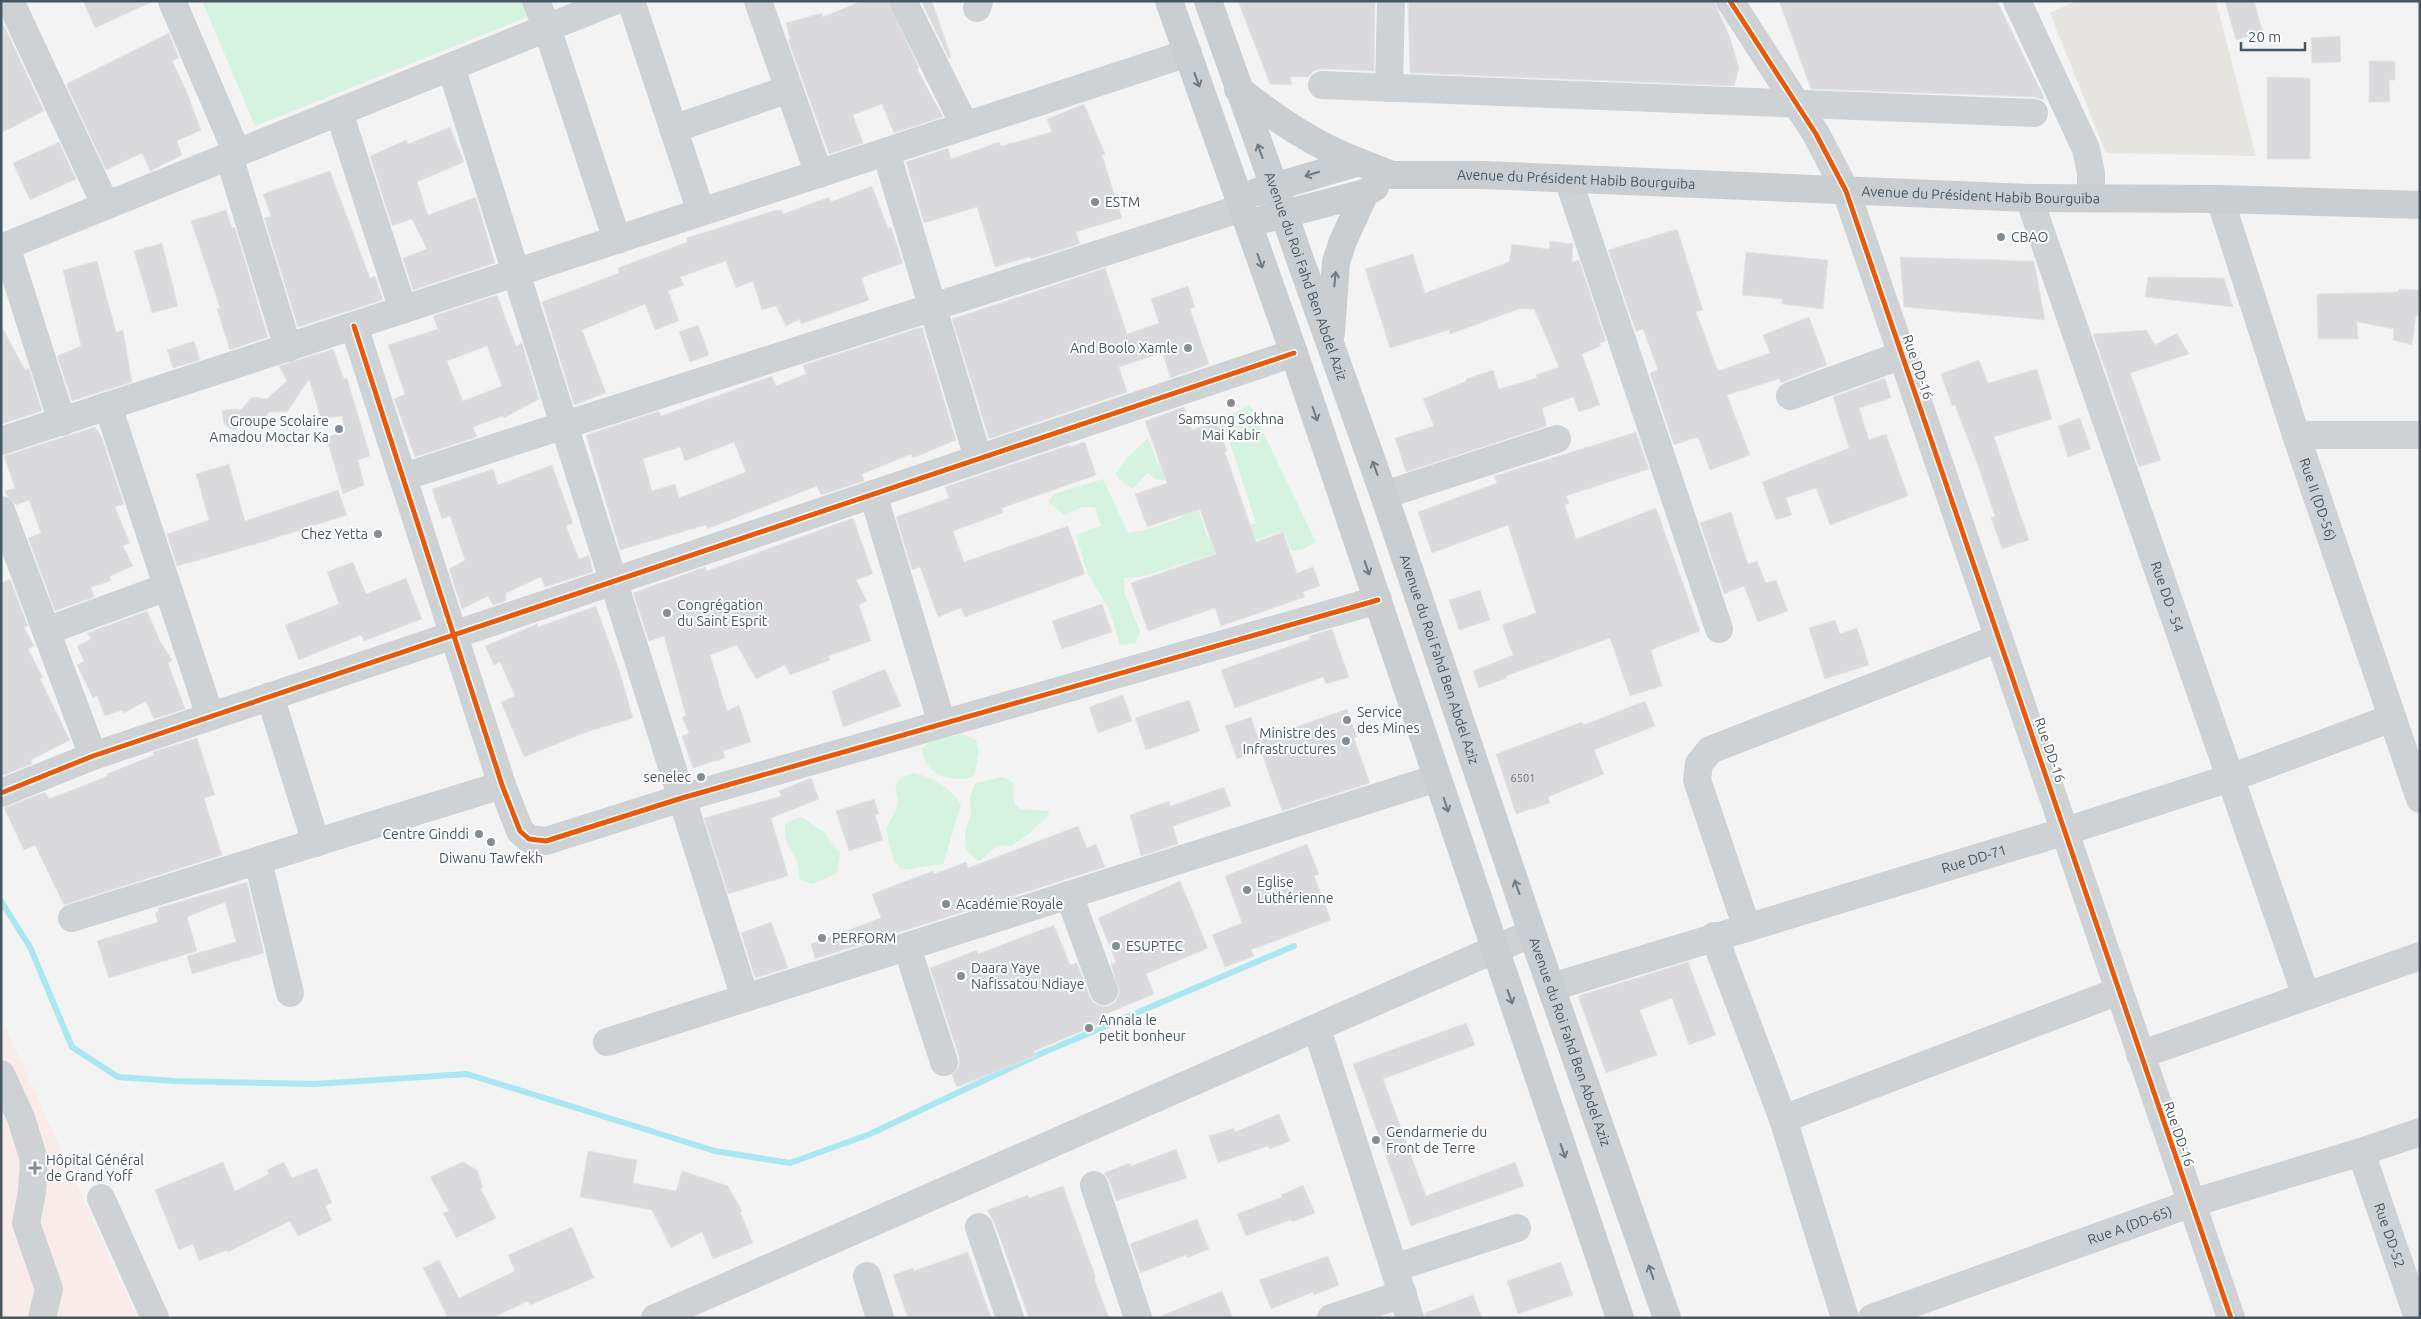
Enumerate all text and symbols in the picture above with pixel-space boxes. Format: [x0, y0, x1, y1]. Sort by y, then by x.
scale bar [2241, 20, 2305, 52]
text: 20 m [2248, 28, 2281, 45]
one-way arrow [1193, 72, 1202, 87]
one-way arrow [1255, 144, 1264, 159]
street label: Avenue du Président Habib Bourguiba [1457, 167, 1696, 192]
street label: Avenue du Roi Fahd Ben Abdel Aziz [1261, 170, 1351, 383]
one-way arrow [1305, 170, 1321, 180]
street label: Avenue du Président Habib Bourguiba [1861, 183, 2100, 206]
place label: ESTM [1105, 194, 1140, 210]
marker: ESTM [1089, 196, 1101, 208]
place label: CBAO [2011, 229, 2048, 245]
marker: CBAO [1995, 231, 2007, 243]
one-way arrow [1256, 252, 1265, 268]
one-way arrow [1330, 271, 1339, 287]
street label: Rue DD-16 [1899, 333, 1937, 402]
place label: And Boolo Xamle [1070, 340, 1178, 356]
marker: And Boolo Xamle [1182, 342, 1194, 354]
marker: Samsung Sokhna Mai Kabir [1225, 397, 1237, 409]
one-way arrow [1310, 406, 1320, 422]
place label: Samsung Sokhna Mai Kabir [1178, 411, 1284, 443]
place label: Groupe Scolaire Amadou Moctar Ka [209, 413, 329, 445]
marker: Groupe Scolaire Amadou Moctar Ka [333, 423, 345, 435]
street label: Rue II (DD-56) [2296, 456, 2339, 543]
one-way arrow [1370, 461, 1379, 476]
place label: Chez Yetta [301, 526, 368, 542]
marker: Chez Yetta [372, 528, 384, 540]
street label: Avenue du Roi Fahd Ben Abdel Aziz [1397, 552, 1482, 766]
one-way arrow [1363, 559, 1372, 575]
street label: Rue DD - 54 [2148, 559, 2187, 634]
place label: Congrégation du Saint Esprit [677, 597, 768, 629]
marker: Congrégation du Saint Esprit [661, 607, 673, 619]
place label: Service des Mines [1357, 704, 1420, 736]
marker: Service des Mines [1341, 714, 1353, 726]
street label: Rue DD-16 [2031, 716, 2069, 785]
place label: Ministre des Infrastructures [1243, 725, 1336, 757]
marker: Ministre des Infrastructures [1340, 735, 1352, 747]
place label: senelec [644, 769, 691, 785]
marker: senelec [695, 771, 707, 783]
house number: 6501 [1511, 772, 1535, 784]
one-way arrow [1442, 796, 1452, 812]
place label: Centre Ginddi [383, 826, 469, 842]
marker: Centre Ginddi [473, 828, 485, 840]
marker: Diwanu Tawfekh [485, 836, 497, 848]
street label: Rue DD-71 [1939, 841, 2009, 876]
place label: Diwanu Tawfekh [439, 850, 543, 866]
place label: Eglise Luthérienne [1257, 874, 1334, 906]
one-way arrow [1511, 879, 1521, 895]
marker: Eglise Luthérienne [1241, 884, 1253, 896]
place label: Académie Royale [956, 896, 1063, 912]
marker: Académie Royale [940, 898, 952, 910]
place label: PERFORM [832, 930, 896, 946]
marker: PERFORM [816, 932, 828, 944]
street label: Avenue du Roi Fahd Ben Abdel Aziz [1526, 935, 1614, 1148]
place label: ESUPTEC [1126, 938, 1184, 954]
marker: ESUPTEC [1110, 940, 1122, 952]
place label: Daara Yaye Nafissatou Ndiaye [971, 960, 1084, 992]
marker: Daara Yaye Nafissatou Ndiaye [955, 970, 967, 982]
one-way arrow [1506, 989, 1515, 1005]
place label: Annala le petit bonheur [1099, 1012, 1187, 1044]
marker: Annala le petit bonheur [1083, 1022, 1095, 1034]
street label: Rue DD-16 [2160, 1100, 2198, 1169]
place label: Gendarmerie du Front de Terre [1386, 1124, 1487, 1156]
marker: Gendarmerie du Front de Terre [1370, 1134, 1382, 1146]
one-way arrow [1559, 1143, 1568, 1158]
place label: Hôpital Général de Grand Yoff [46, 1152, 144, 1184]
marker: Hôpital Général de Grand Yoff [28, 1161, 42, 1175]
street label: Rue DD-52 [2371, 1201, 2408, 1270]
street label: Rue A (DD-65) [2085, 1203, 2174, 1248]
one-way arrow [1646, 1264, 1655, 1280]

